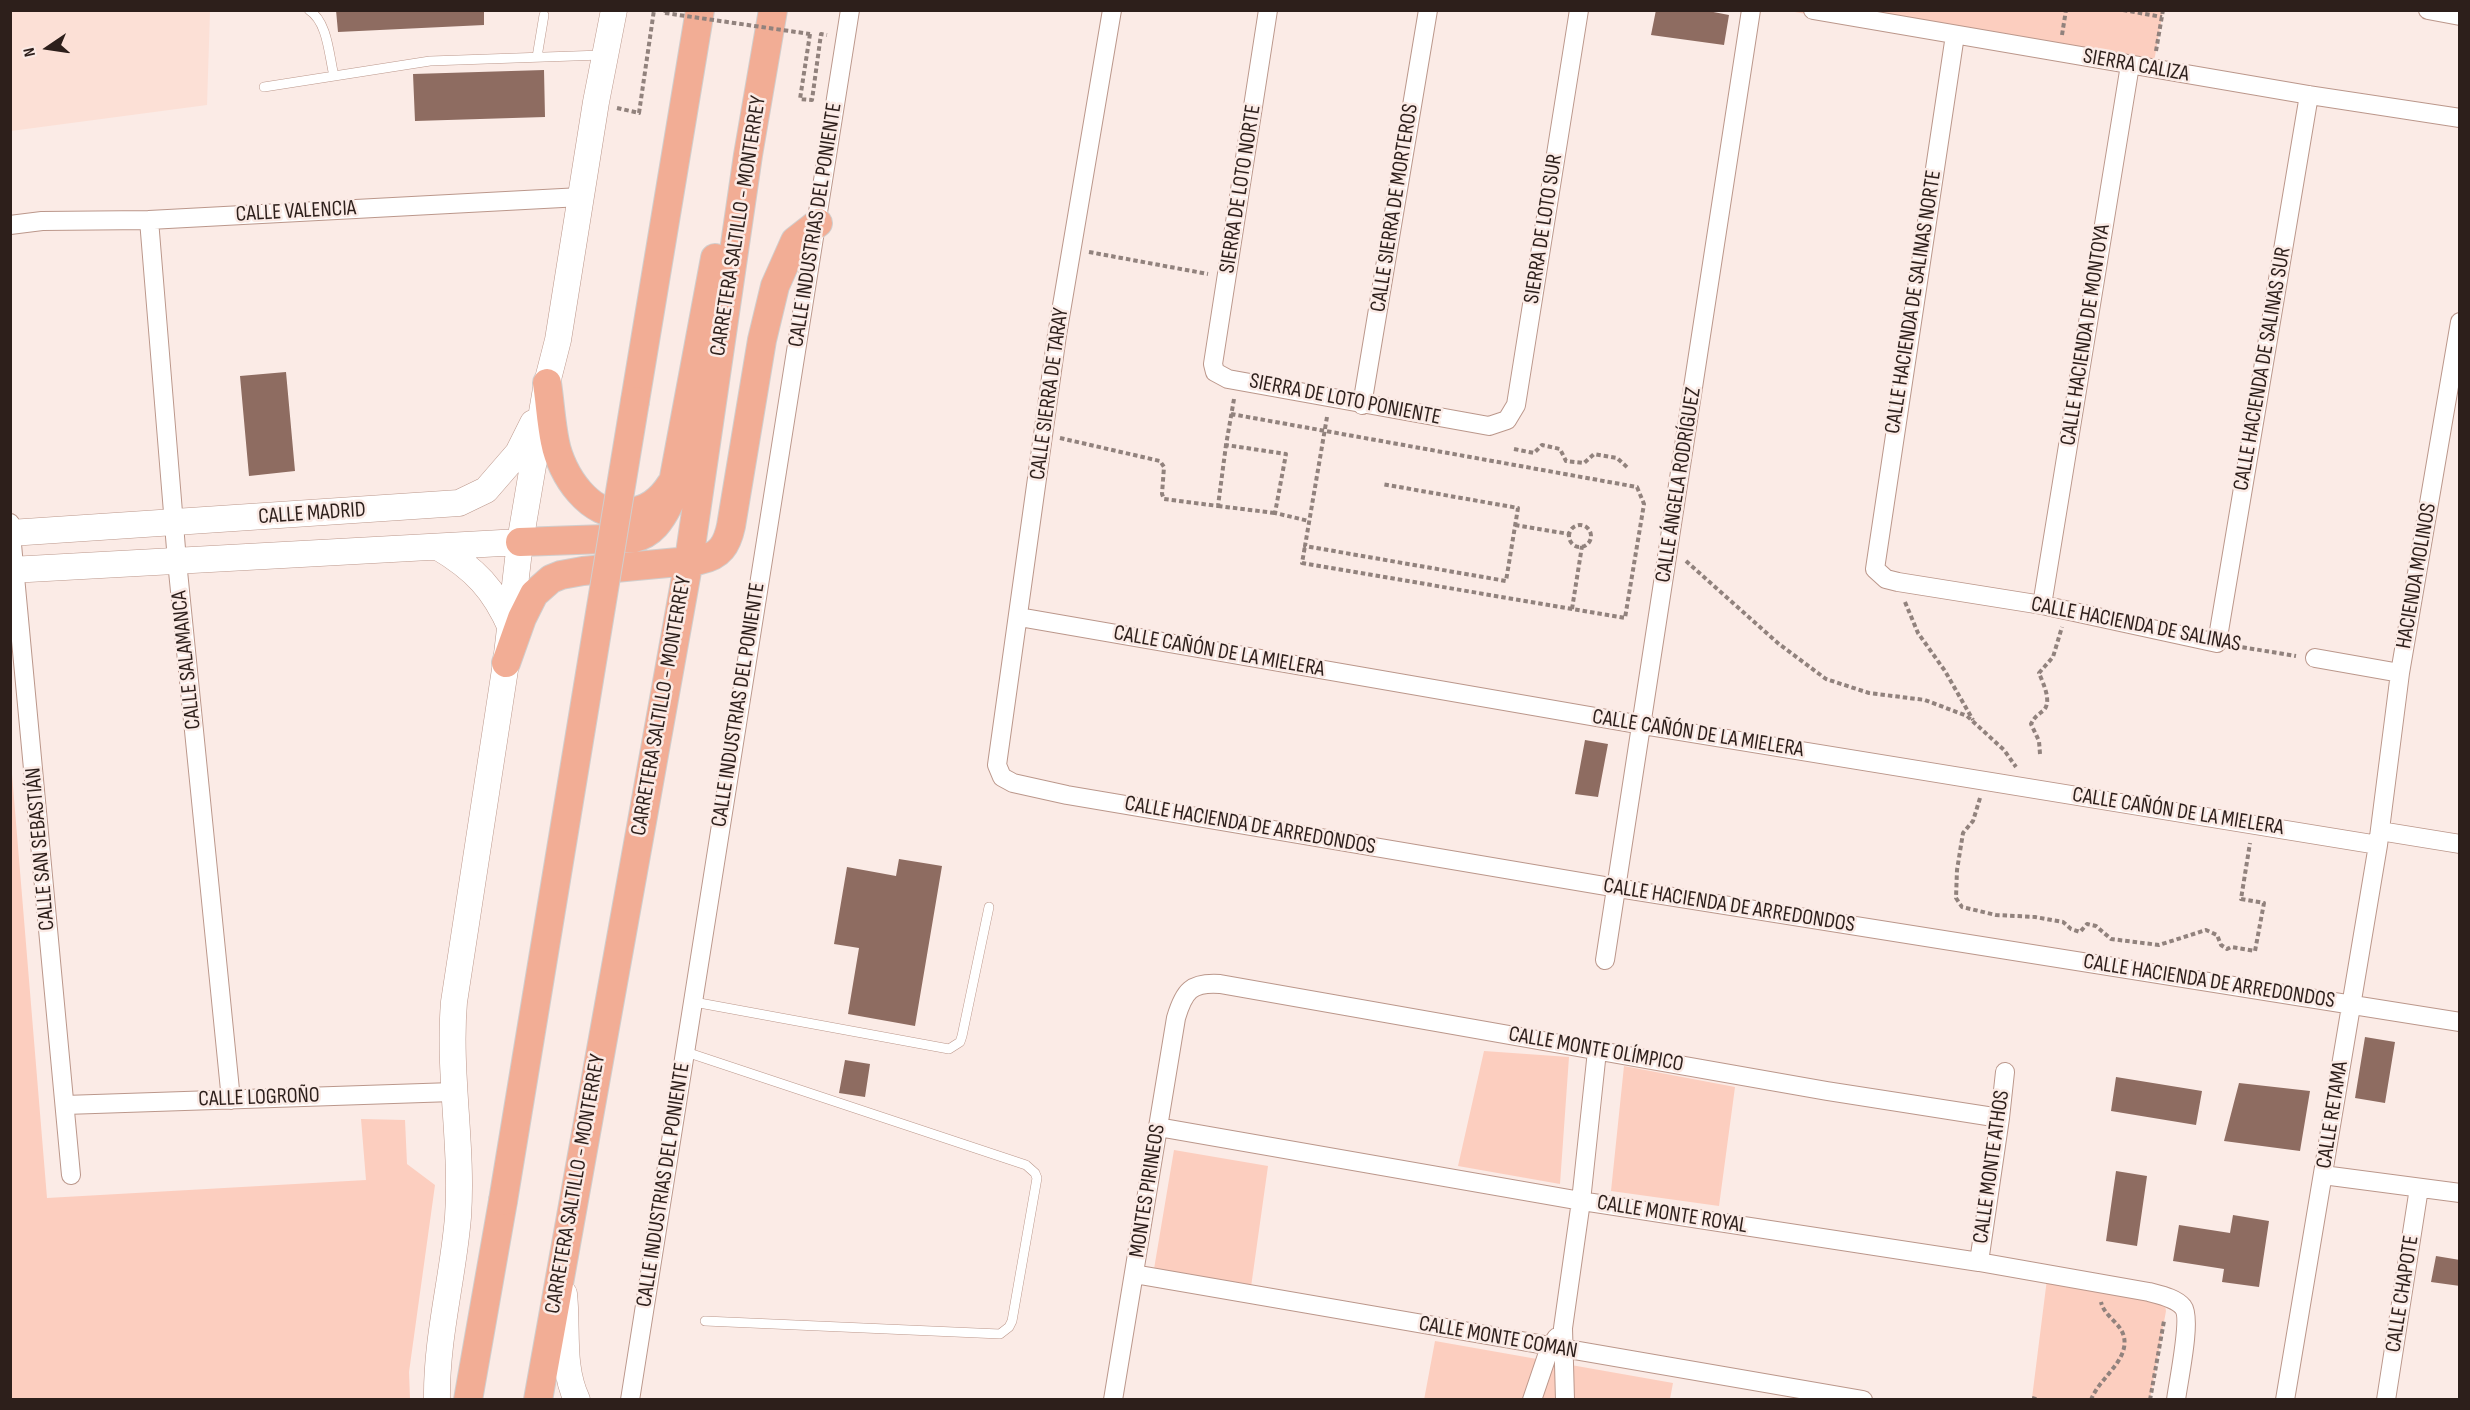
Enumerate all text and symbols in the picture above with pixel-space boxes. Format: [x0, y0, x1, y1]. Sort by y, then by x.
north arrow [18, 18, 78, 78]
street label: SIERRA CALIZA [2081, 44, 2191, 88]
text: N [20, 46, 40, 58]
street label: CARRETERA SALTILLO - MONTERREY [705, 94, 773, 358]
street label: CALLE INDUSTRIAS DEL PONIENTE [784, 101, 848, 349]
street label: CALLE SIERRA DE MORTEROS [1366, 102, 1424, 314]
street label: SIERRA DE LOTO NORTE [1215, 103, 1267, 275]
street label: SIERRA DE LOTO SUR [1519, 152, 1569, 306]
street label: CALLE HACIENDA DE SALINAS NORTE [1880, 168, 1948, 436]
street label: CALLE VALENCIA [235, 196, 357, 228]
street label: CALLE HACIENDA DE MONTOYA [2055, 223, 2117, 447]
street label: CALLE HACIENDA DE SALINAS SUR [2229, 245, 2297, 493]
street label: CALLE SIERRA DE TARAY [1025, 306, 1075, 482]
street label: SIERRA DE LOTO PONIENTE [1247, 368, 1443, 432]
street label: CALLE ÁNGELA RODRÍGUEZ [1651, 385, 1707, 585]
street label: CALLE MADRID [257, 497, 367, 531]
street label: HACIENDA MOLINOS [2391, 501, 2443, 651]
street label: CARRETERA SALTILLO - MONTERREY [626, 574, 698, 838]
street label: CALLE INDUSTRIAS DEL PONIENTE [707, 581, 771, 829]
street label: CALLE SALAMANCA [167, 589, 207, 731]
street label: CALLE HACIENDA DE SALINAS [2029, 592, 2243, 658]
street label: CALLE CAÑÓN DE LA MIELERA [1111, 620, 1327, 684]
street label: CALLE CAÑÓN DE LA MIELERA [1590, 704, 1806, 764]
street label: CALLE SAN SEBASTIÁN [21, 766, 61, 932]
street label: CALLE CAÑÓN DE LA MIELERA [2070, 782, 2286, 842]
street label: CALLE HACIENDA DE ARREDONDOS [1123, 791, 1377, 861]
street label: CALLE HACIENDA DE ARREDONDOS [1601, 873, 1857, 939]
street label: CALLE HACIENDA DE ARREDONDOS [2081, 949, 2337, 1015]
street label: CALLE MONTE OLÍMPICO [1506, 1022, 1686, 1078]
street label: CARRETERA SALTILLO - MONTERREY [540, 1052, 612, 1316]
street label: CALLE RETAMA [2312, 1060, 2354, 1170]
street label: CALLE INDUSTRIAS DEL PONIENTE [632, 1061, 696, 1309]
street label: CALLE LOGROÑO [198, 1083, 320, 1113]
street label: CALLE MONTE ATHOS [1968, 1089, 2016, 1245]
street label: MONTES PIRINEOS [1124, 1123, 1172, 1259]
street label: CALLE MONTE ROYAL [1595, 1190, 1749, 1240]
street label: CALLE CHAPOTE [2381, 1234, 2425, 1354]
street label: CALLE MONTE COMAN [1417, 1311, 1579, 1365]

